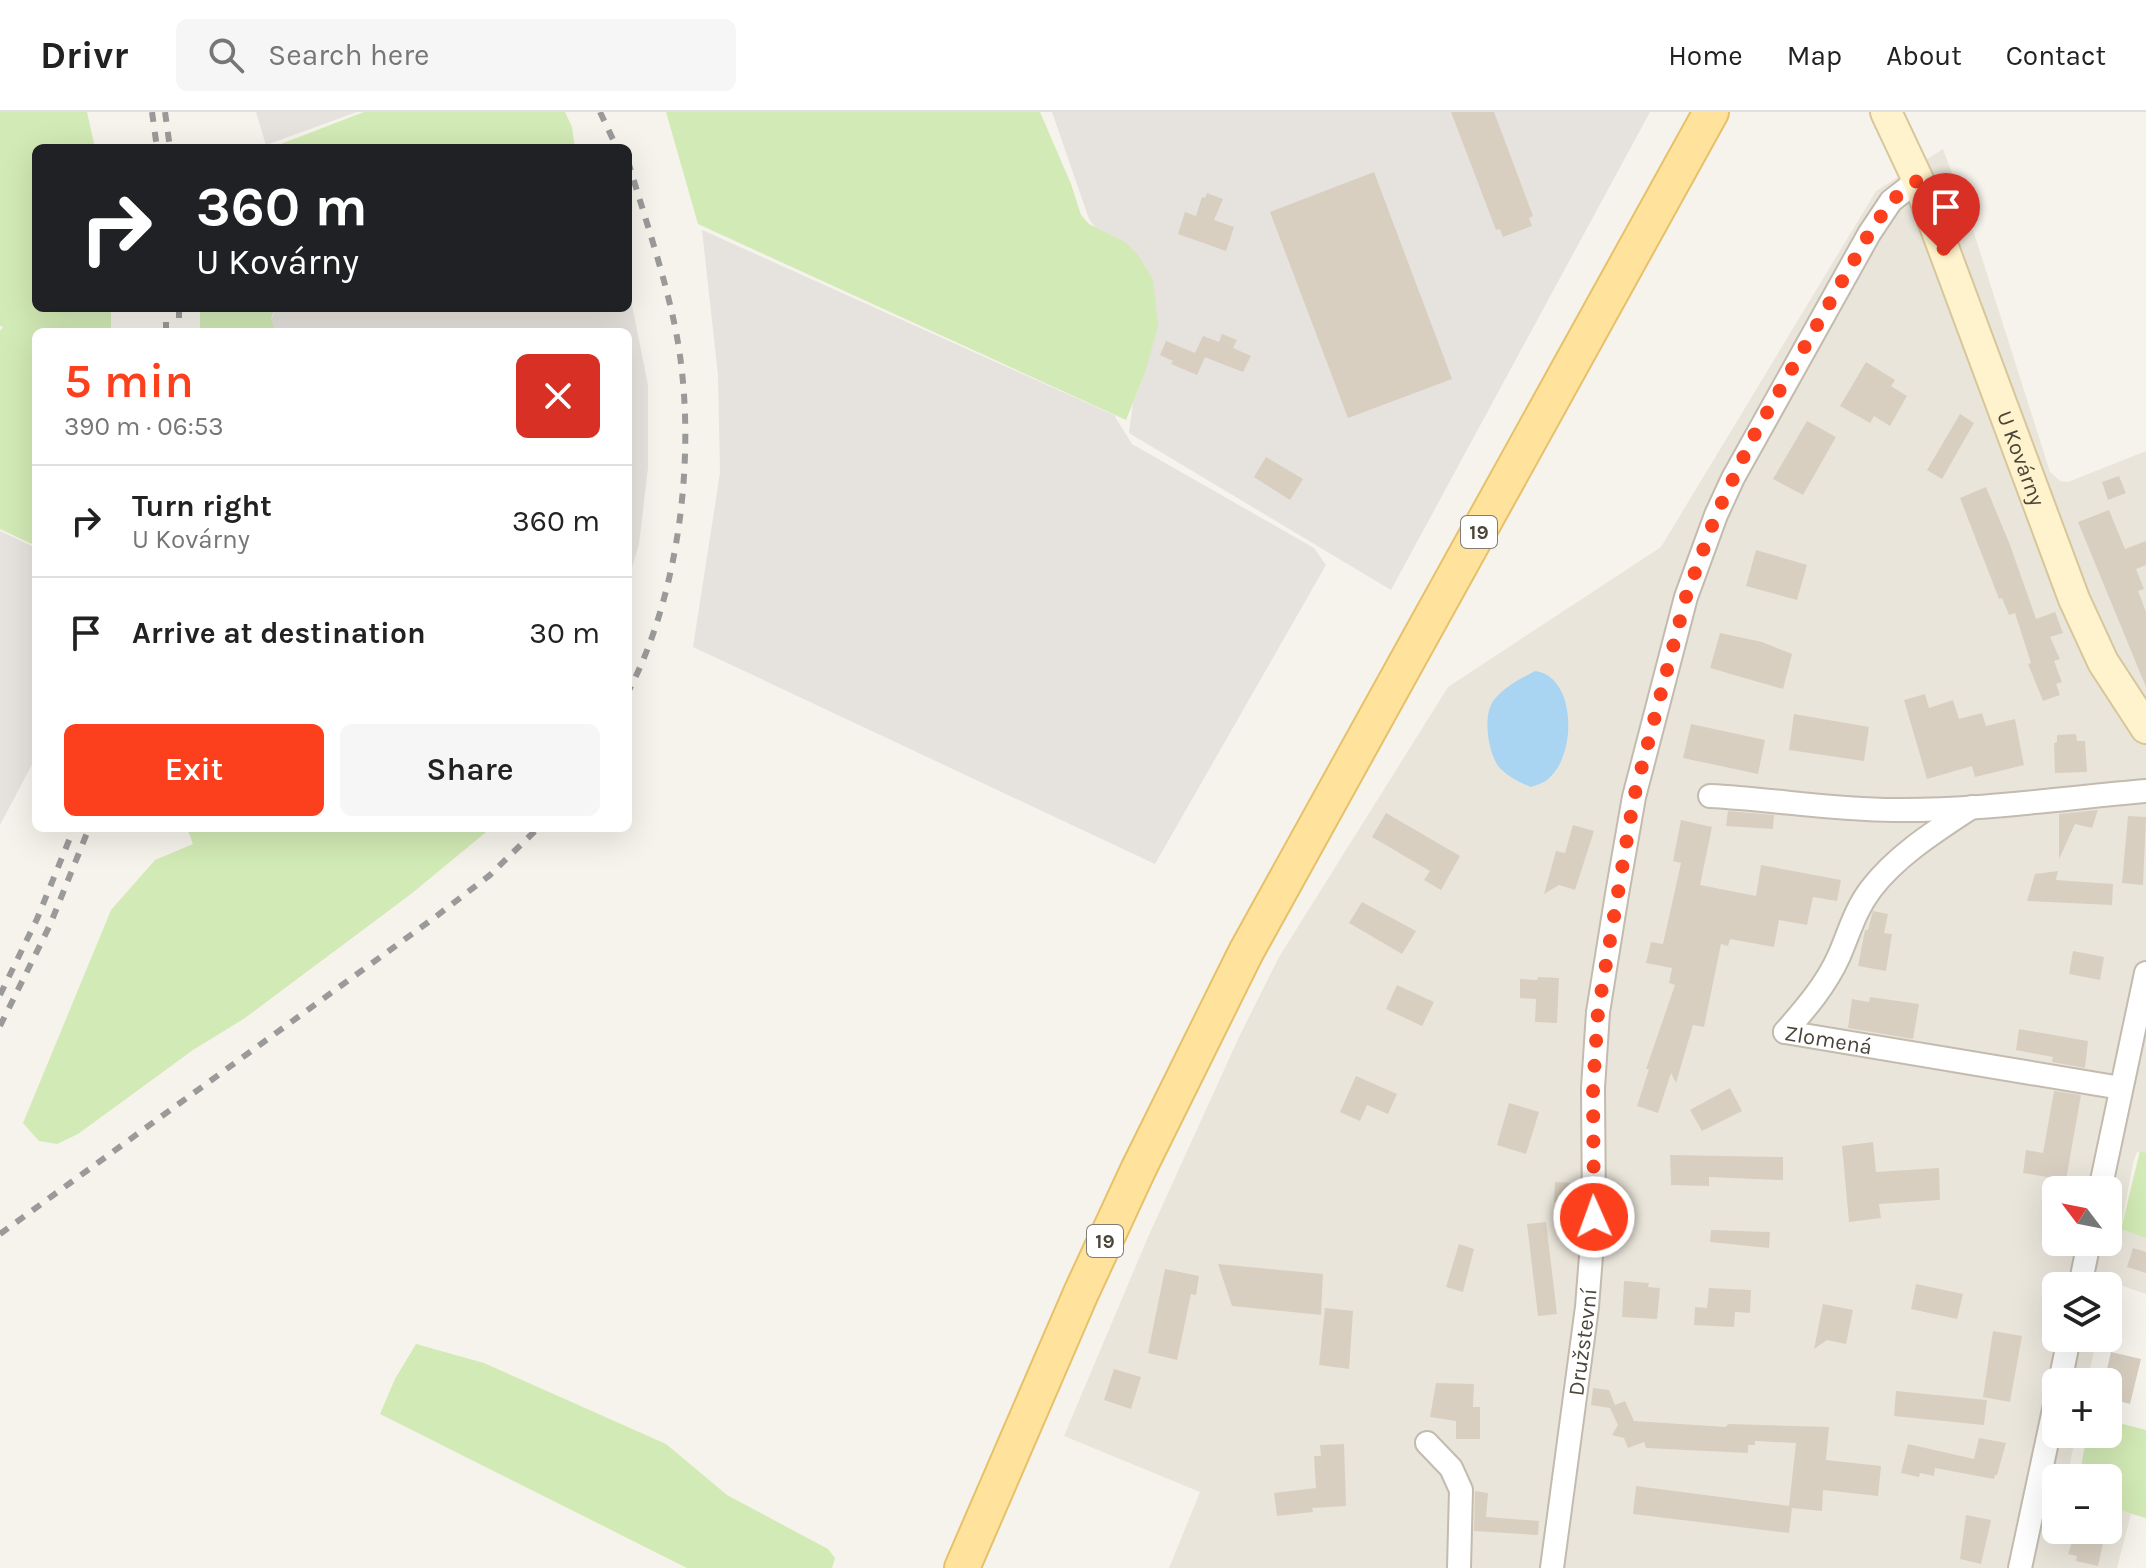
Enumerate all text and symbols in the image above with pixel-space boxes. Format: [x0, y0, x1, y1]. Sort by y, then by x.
search box [176, 19, 736, 91]
text: Drivr [40, 33, 128, 78]
icon: search [204, 33, 248, 77]
text: Search here [268, 37, 429, 73]
text: Home [1668, 39, 1743, 72]
text: Map [1787, 39, 1842, 72]
text: About [1886, 39, 1962, 72]
text: Contact [2006, 39, 2106, 72]
pin [1912, 173, 1980, 255]
text: 360 m [196, 174, 368, 239]
icon: right [64, 176, 168, 280]
icon: arrive [1924, 185, 1968, 229]
text: U Kovárny [196, 241, 359, 283]
text: 5 min [64, 353, 194, 409]
button: close [516, 354, 600, 438]
street label: U Kovárny [1991, 407, 2050, 510]
text: 390 m · 06:53 [64, 411, 224, 442]
text: Turn right [132, 488, 272, 524]
icon: right [64, 499, 108, 543]
text: 360 m [512, 503, 600, 539]
road number: 19 [1461, 516, 1497, 548]
text: U Kovárny [132, 524, 250, 555]
icon: arrive [64, 611, 108, 655]
text: Arrive at destination [132, 615, 426, 651]
text: 30 m [529, 615, 600, 651]
button: Exit [64, 724, 324, 816]
button: Share [340, 724, 600, 816]
street label: Zlomená [1782, 1020, 1874, 1060]
position arrow [1552, 1175, 1636, 1259]
north arrow [2042, 1176, 2122, 1256]
map controls [2042, 1176, 2122, 1544]
road number: 19 [1087, 1225, 1123, 1257]
button: layers [2042, 1272, 2122, 1352]
street label: Družstevní [1563, 1287, 1602, 1398]
button: + [2042, 1368, 2122, 1448]
button: − [2042, 1464, 2122, 1544]

